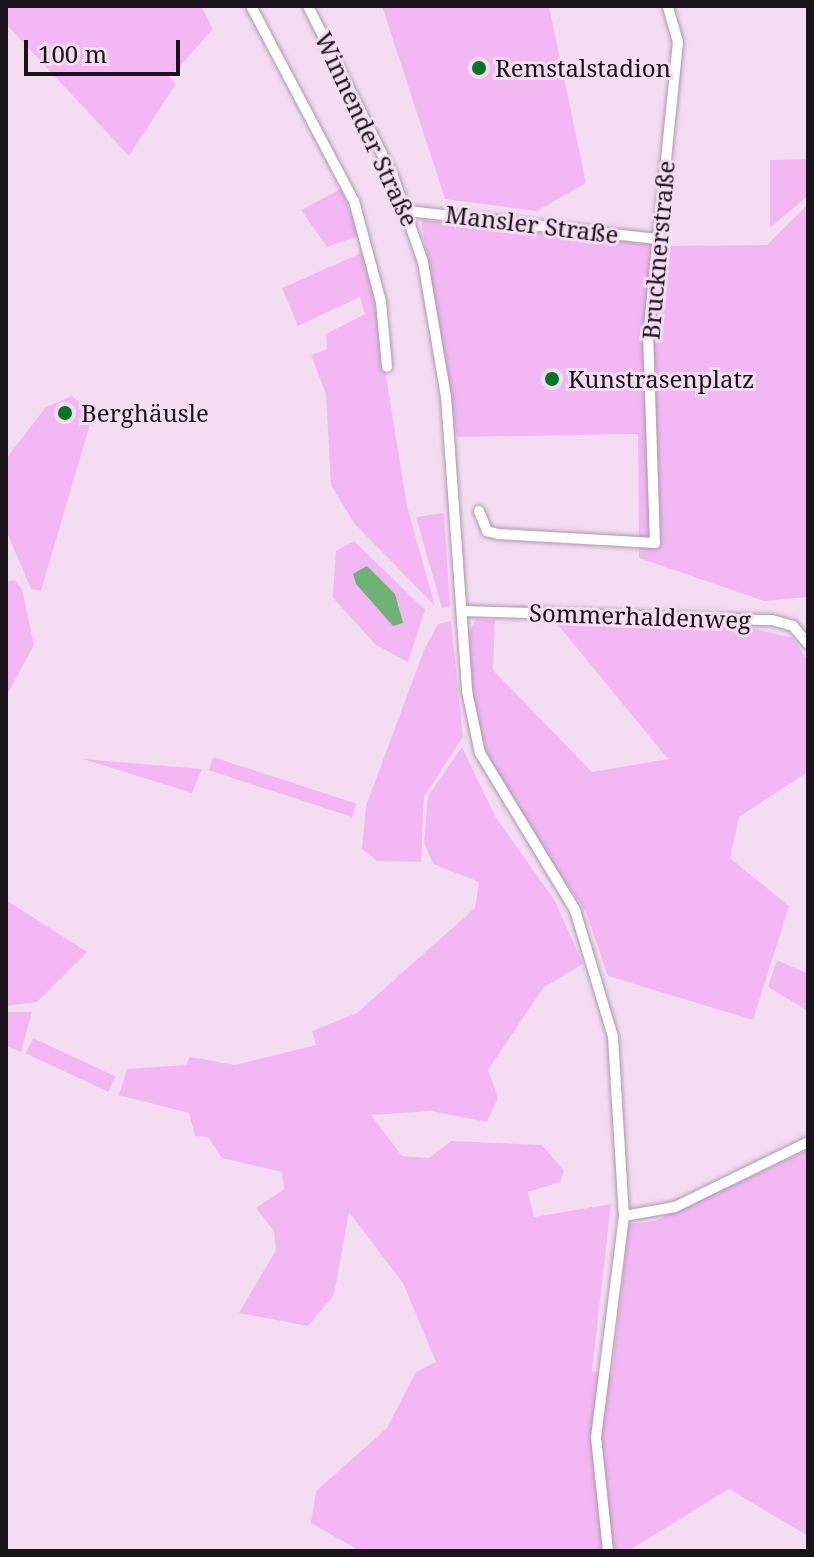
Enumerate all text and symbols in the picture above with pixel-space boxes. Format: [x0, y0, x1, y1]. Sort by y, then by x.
scale bar [28, 24, 184, 74]
street label: Winnender Straße [309, 27, 425, 231]
text: 100 m [38, 37, 107, 70]
place label: Remstalstadion [495, 54, 671, 82]
marker: Remstalstadion [470, 59, 488, 77]
street label: Brucknerstraße [636, 159, 680, 341]
street label: Mansler Straße [444, 199, 620, 249]
place label: Kunstrasenplatz [568, 365, 754, 393]
marker: Kunstrasenplatz [543, 370, 561, 388]
place label: Berghäusle [81, 399, 209, 427]
marker: Berghäusle [56, 404, 74, 422]
street label: Sommerhaldenweg [529, 598, 751, 634]

